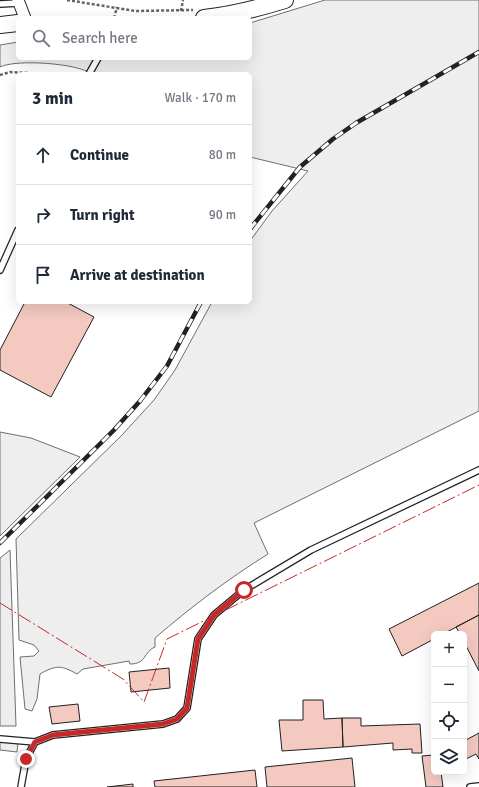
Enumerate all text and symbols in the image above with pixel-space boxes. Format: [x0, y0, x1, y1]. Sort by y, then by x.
search box [16, 16, 252, 60]
icon: search [30, 27, 52, 49]
text: Search here [62, 29, 138, 47]
text: 3 min [32, 88, 73, 109]
text: Walk · 170 m [165, 90, 236, 106]
icon: ahead [32, 144, 54, 166]
text: Continue [70, 146, 129, 164]
text: 80 m [209, 147, 236, 163]
icon: right [32, 204, 54, 226]
text: Turn right [70, 206, 135, 224]
text: 90 m [209, 207, 236, 223]
icon: arrive [32, 264, 54, 286]
text: Arrive at destination [70, 266, 205, 284]
route start [235, 581, 253, 599]
map controls [431, 631, 467, 775]
button: + [431, 631, 467, 667]
button: − [431, 667, 467, 703]
button: locate [431, 703, 467, 739]
button: layers [431, 739, 467, 775]
route end [17, 750, 35, 768]

